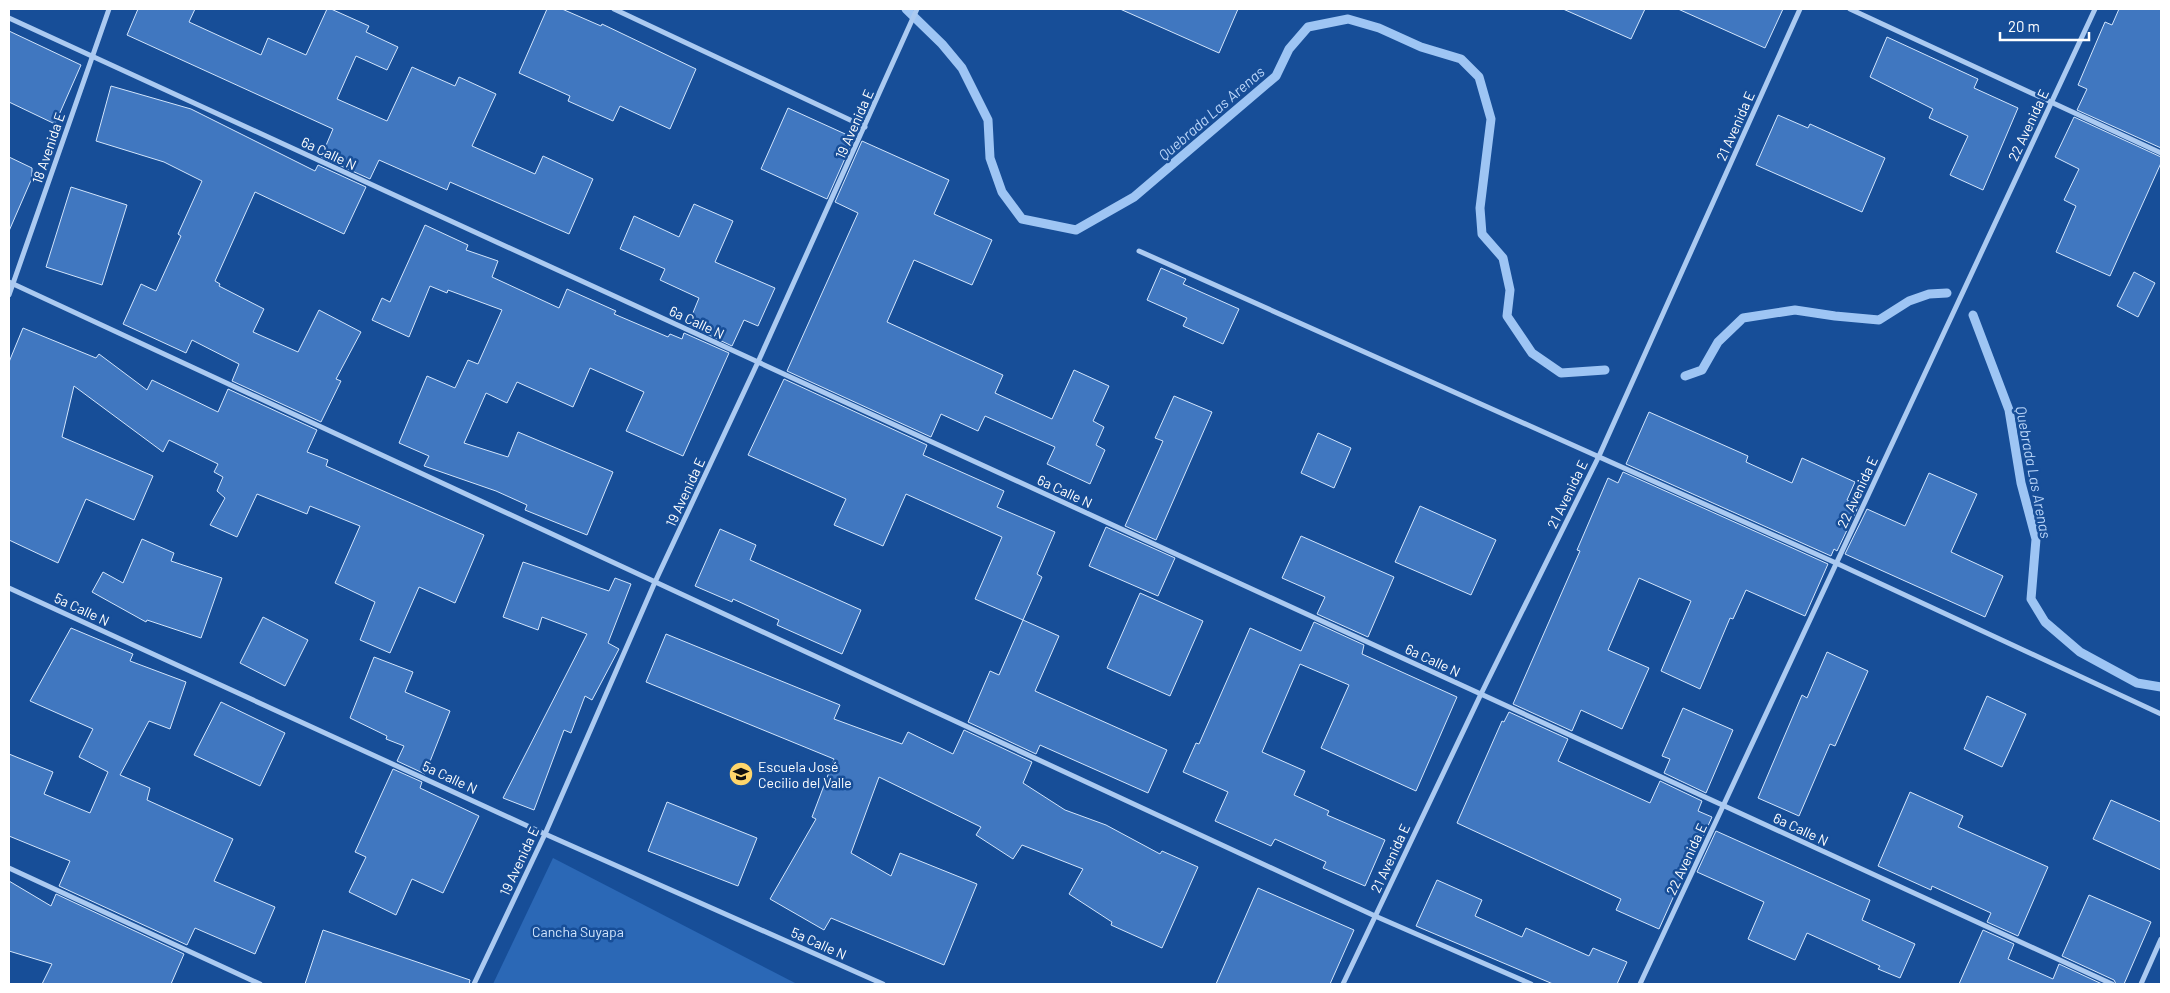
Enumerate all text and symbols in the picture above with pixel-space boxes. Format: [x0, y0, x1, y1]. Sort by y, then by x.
scale bar [2000, 10, 2089, 42]
text: 20 m [2008, 17, 2040, 35]
water label: Quebrada Las Arenas [1154, 62, 1268, 164]
street label: 19 Avenida E [831, 87, 877, 161]
street label: 22 Avenida E [2004, 87, 2052, 163]
street label: 21 Avenida E [1712, 89, 1758, 163]
street label: 18 Avenida E [28, 110, 68, 186]
street label: 6a Calle N [299, 133, 359, 173]
street label: 6a Calle N [667, 302, 727, 342]
water label: Quebrada Las Arenas [2012, 404, 2056, 540]
street label: 22 Avenida E [1833, 454, 1881, 530]
street label: 19 Avenida E [662, 455, 708, 529]
street label: 21 Avenida E [1543, 457, 1591, 531]
street label: 6a Calle N [1035, 471, 1095, 511]
street label: 5a Calle N [52, 589, 112, 629]
street label: 6a Calle N [1403, 640, 1463, 680]
street label: 5a Calle N [420, 757, 480, 797]
place label: Escuela José Cecilio del Valle [758, 758, 852, 791]
school or university icon: Escuela José Cecilio del Valle [728, 761, 754, 787]
street label: 6a Calle N [1771, 809, 1831, 849]
street label: 21 Avenida E [1367, 821, 1413, 895]
street label: 22 Avenida E [1662, 821, 1710, 897]
street label: 19 Avenida E [496, 824, 542, 898]
park label: Cancha Suyapa [532, 923, 624, 940]
street label: 5a Calle N [789, 923, 849, 963]

